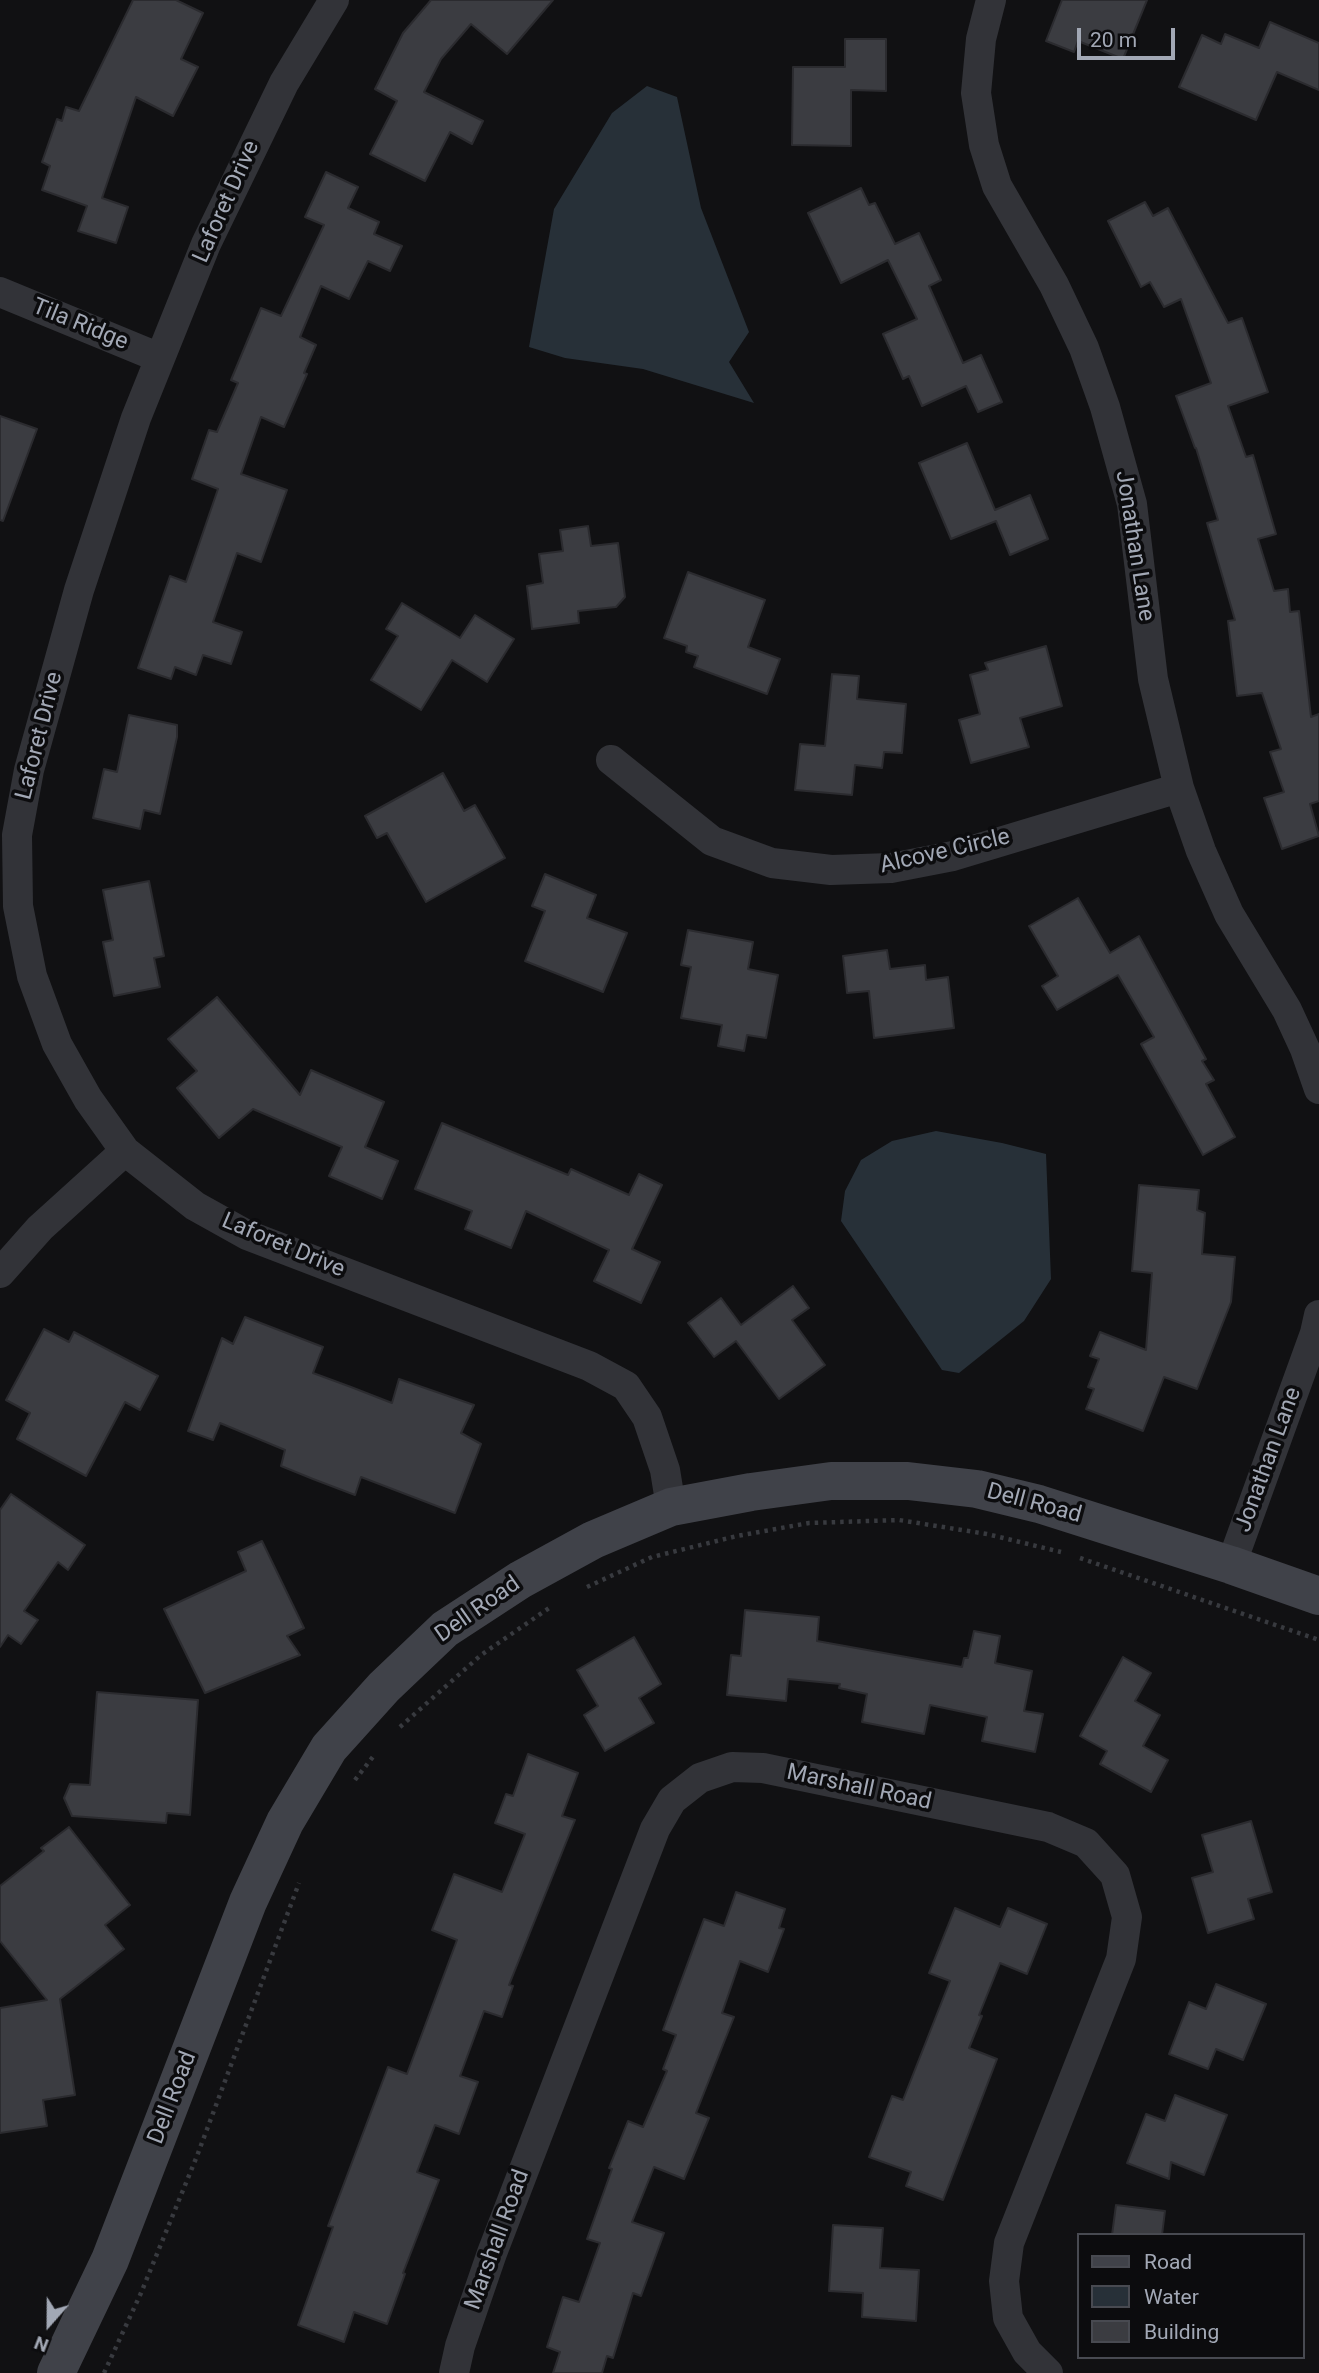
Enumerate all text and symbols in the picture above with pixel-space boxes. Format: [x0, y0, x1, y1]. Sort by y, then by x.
scale bar [1081, 14, 1179, 58]
text: 20 m [1090, 28, 1137, 52]
street label: Laforet Drive [188, 137, 266, 267]
street label: Tila Ridge [28, 293, 132, 357]
street label: Jonathan Lane [1108, 469, 1160, 623]
street label: Laforet Drive [11, 669, 69, 803]
street label: Alcove Circle [877, 824, 1013, 880]
street label: Laforet Drive [217, 1208, 349, 1284]
street label: Jonathan Lane [1230, 1384, 1308, 1536]
street label: Dell Road [984, 1478, 1084, 1530]
street label: Dell Road [430, 1571, 526, 1649]
street label: Marshall Road [784, 1759, 934, 1817]
street label: Dell Road [143, 2048, 203, 2148]
street label: Marshall Road [460, 2166, 536, 2314]
legend [1078, 2233, 1305, 2359]
text: Road [1144, 2250, 1192, 2274]
text: Water [1144, 2285, 1199, 2309]
north arrow [14, 2289, 84, 2359]
text: Building [1144, 2320, 1219, 2344]
text: N [31, 2331, 52, 2357]

